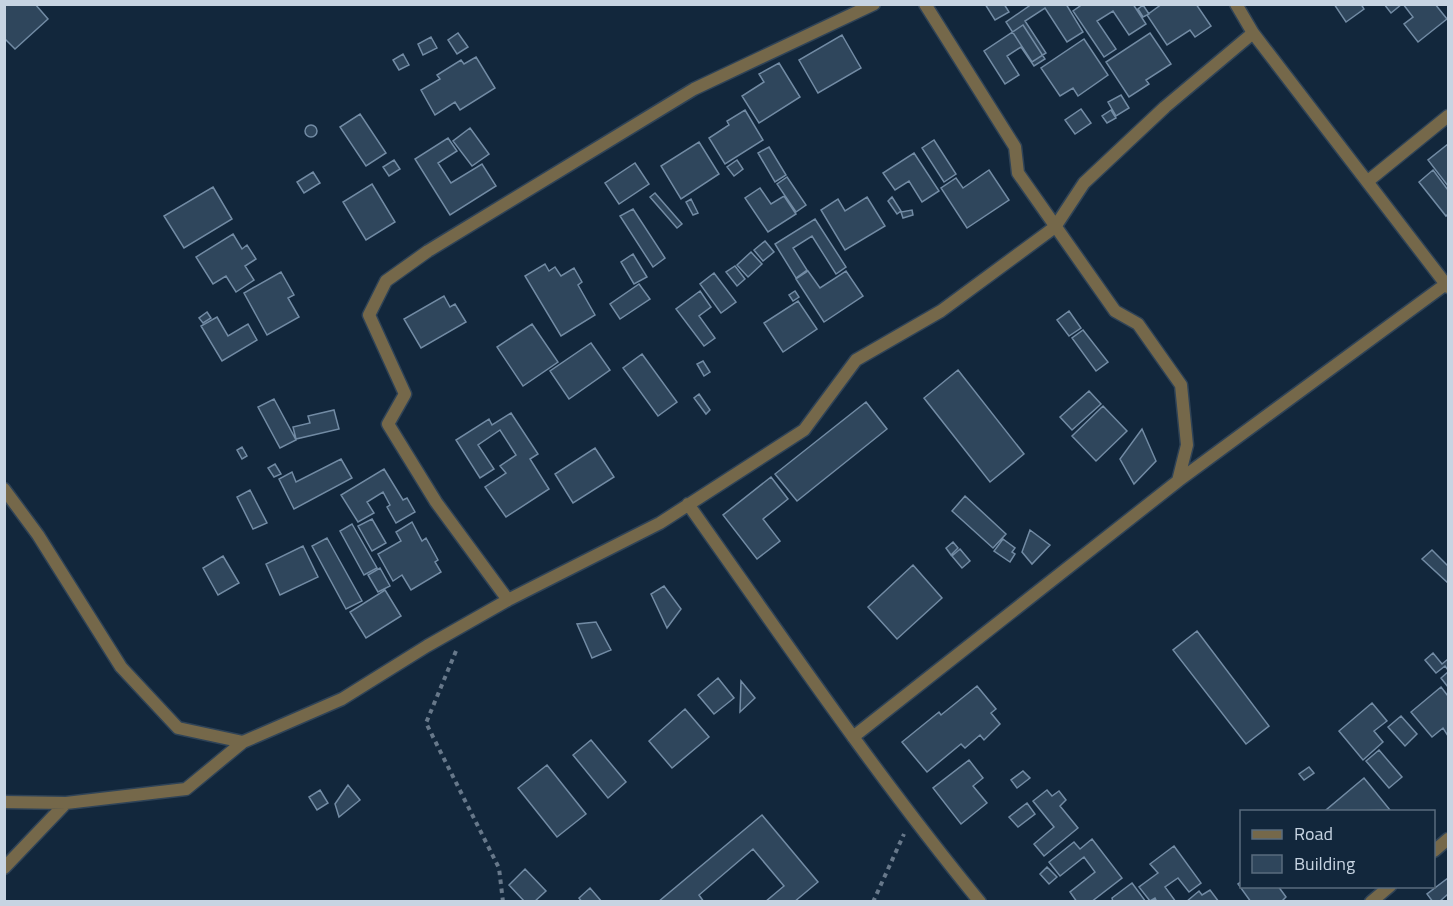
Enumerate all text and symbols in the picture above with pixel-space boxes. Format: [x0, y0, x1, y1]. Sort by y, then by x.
legend [1240, 810, 1435, 888]
text: Road [1294, 820, 1333, 847]
text: Building [1294, 850, 1355, 877]

